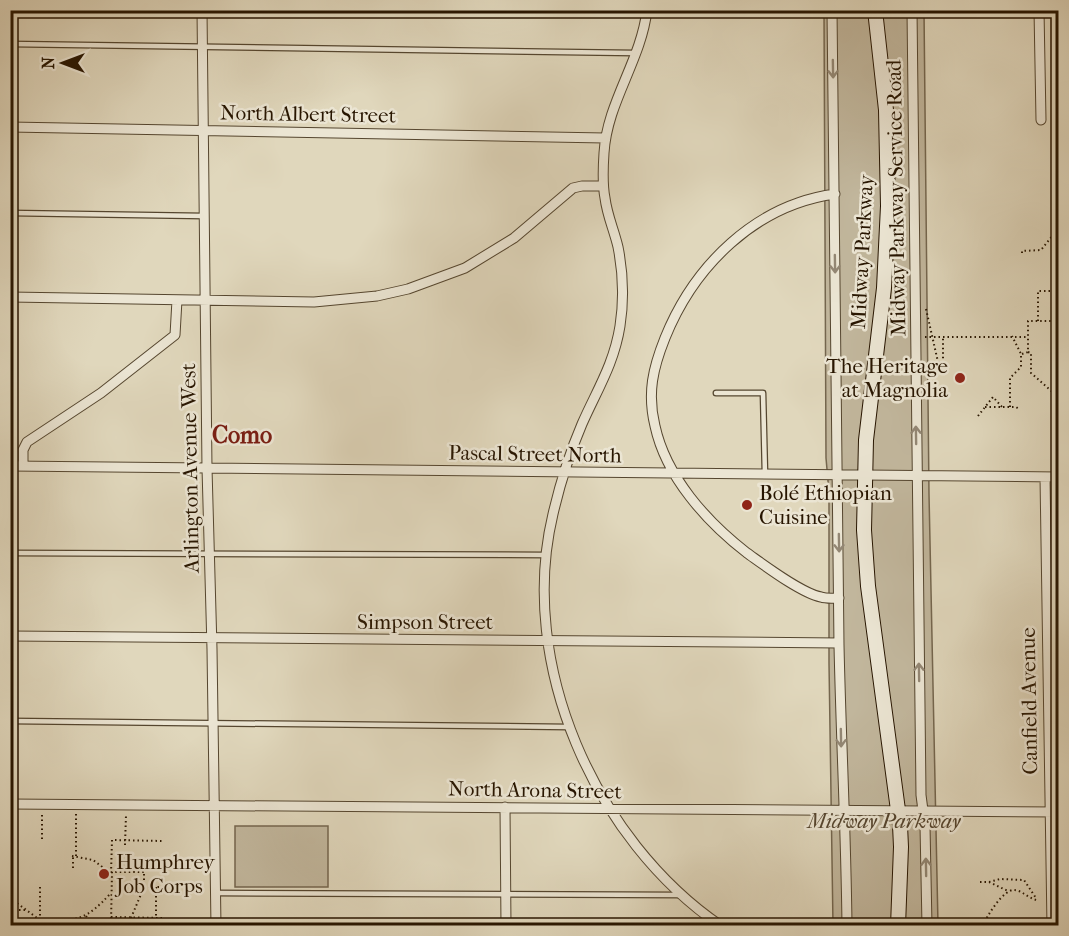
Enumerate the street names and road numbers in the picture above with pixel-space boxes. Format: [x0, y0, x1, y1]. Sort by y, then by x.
street label: Midway Parkway Service Road [882, 59, 910, 337]
street label: North Albert Street [220, 100, 397, 128]
street label: Midway Parkway [846, 173, 878, 330]
street label: Arlington Avenue West [176, 362, 204, 574]
street label: Pascal Street North [448, 440, 622, 468]
street label: Simpson Street [357, 610, 494, 634]
street label: Canfield Avenue [1016, 627, 1042, 775]
street label: North Arona Street [448, 776, 623, 804]

